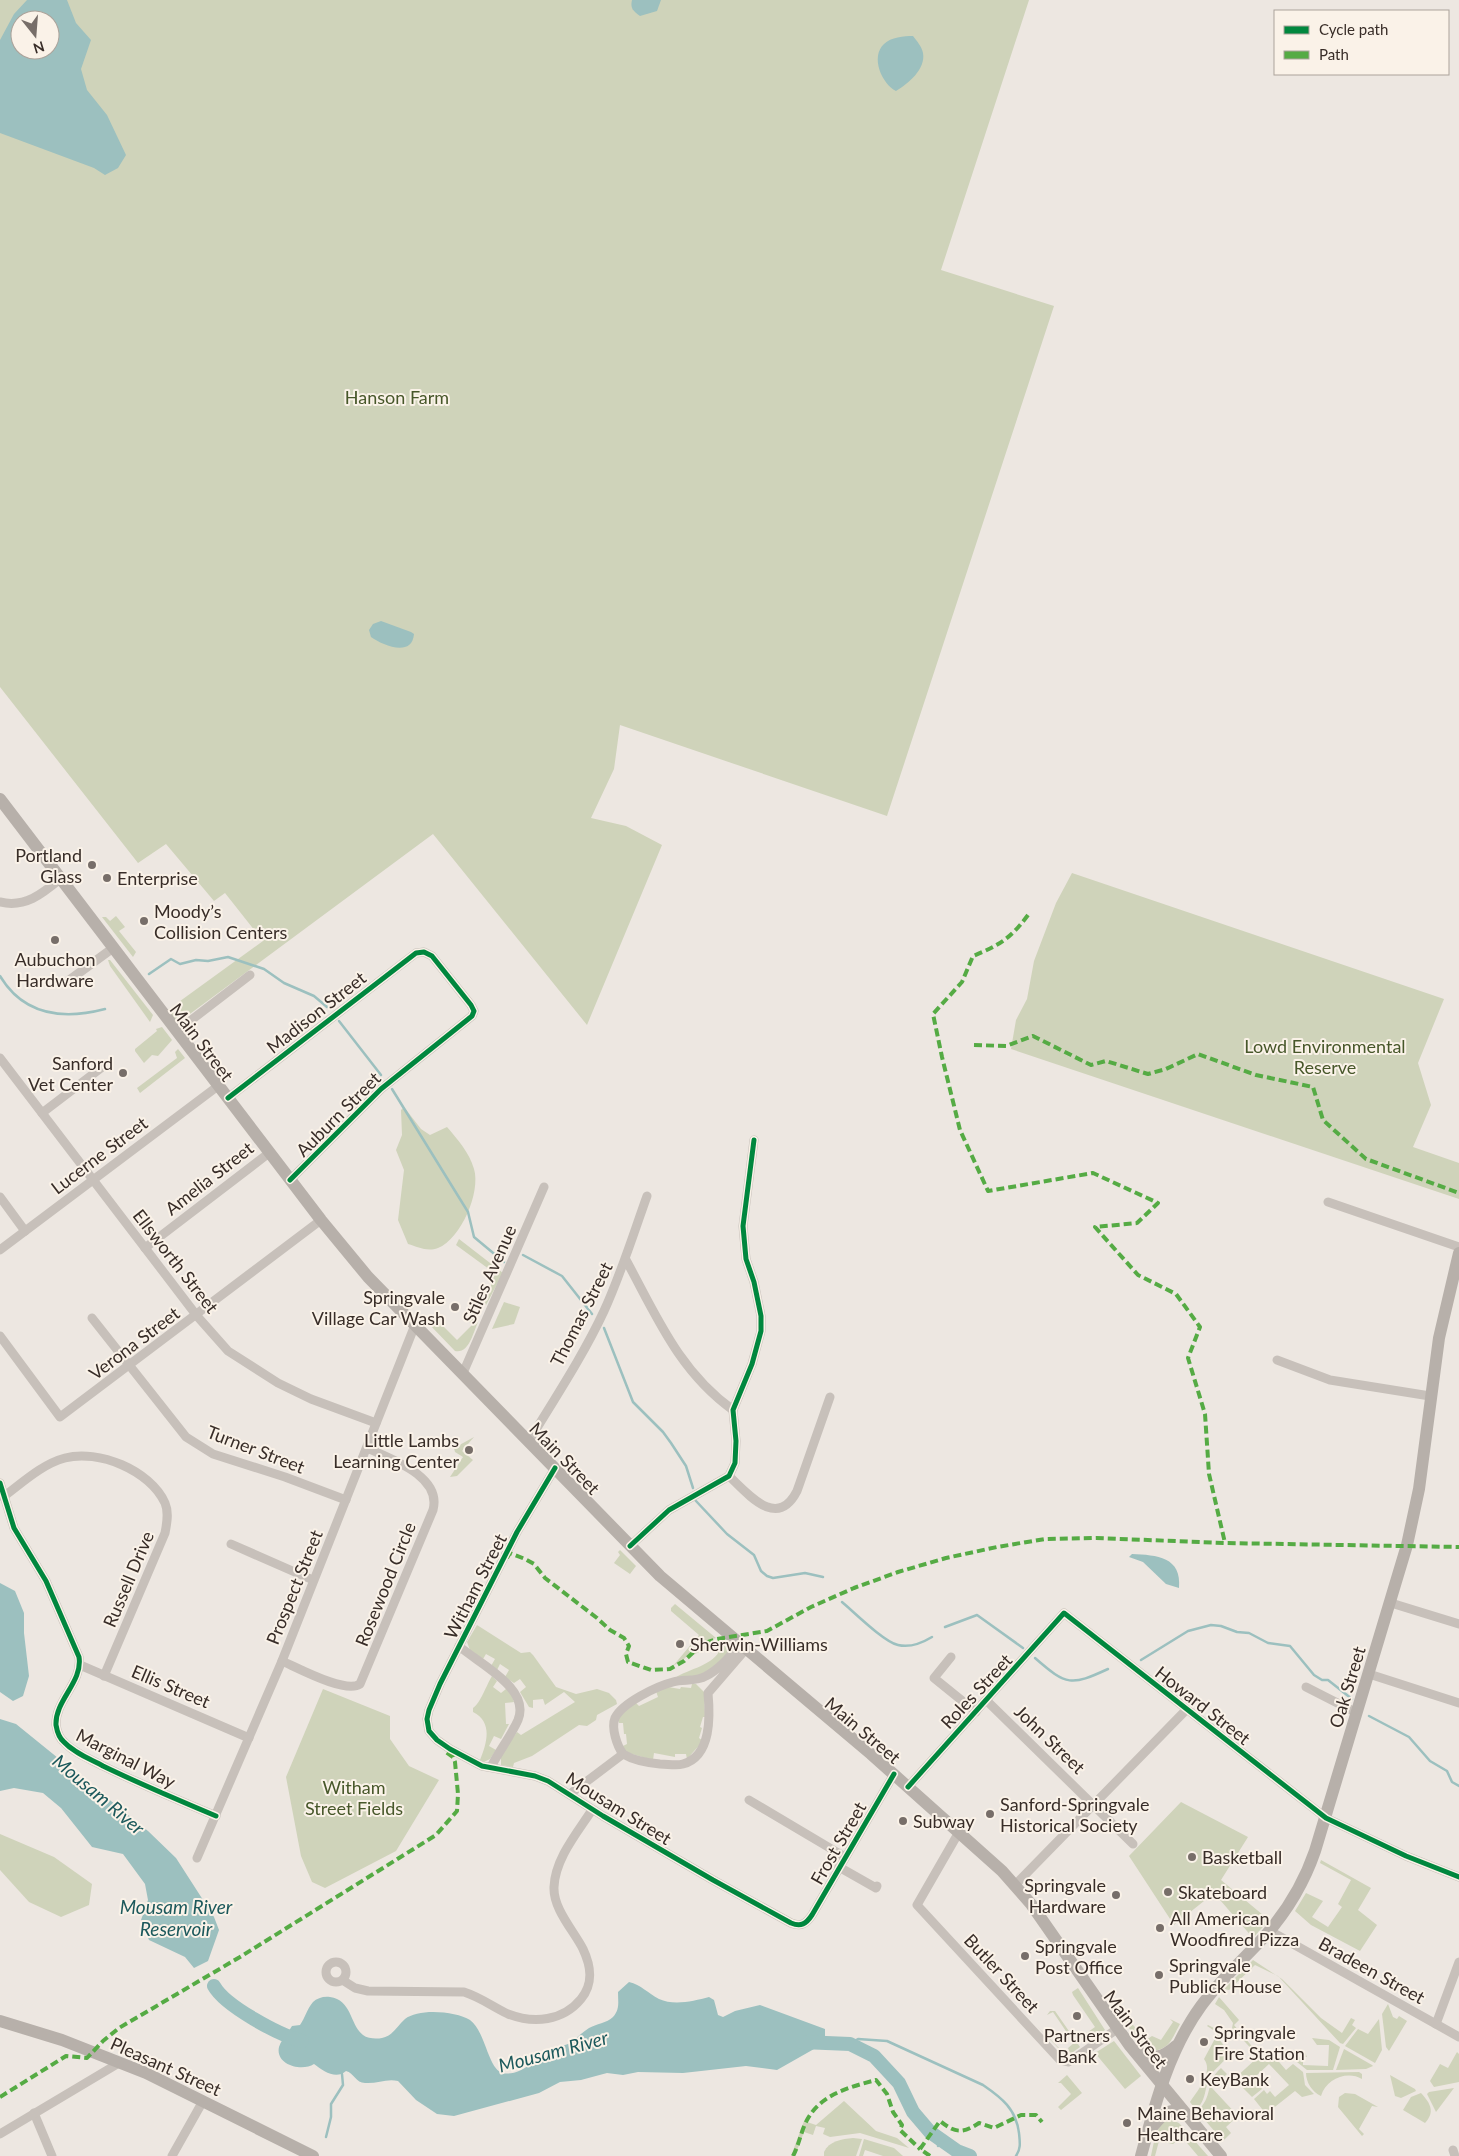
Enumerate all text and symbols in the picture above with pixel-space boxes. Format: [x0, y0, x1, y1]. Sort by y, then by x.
north arrow [10, 10, 60, 60]
legend [1274, 10, 1449, 75]
text: Cycle path [1319, 20, 1388, 38]
text: N [31, 38, 47, 58]
text: Path [1319, 45, 1349, 63]
park label: Hanson Farm [345, 386, 449, 408]
place label: Portland Glass [15, 844, 82, 887]
marker: Portland Glass [86, 859, 98, 871]
place label: Enterprise [117, 867, 198, 889]
marker: Enterprise [101, 872, 113, 884]
place label: Moody’s Collision Centers [154, 900, 288, 943]
marker: Moody’s Collision Centers [138, 915, 150, 927]
marker: Aubuchon Hardware [49, 934, 61, 946]
place label: Aubuchon Hardware [14, 948, 96, 991]
street label: Madison Street [262, 966, 370, 1058]
street label: Main Street [166, 999, 239, 1086]
park label: Lowd Environmental Reserve [1244, 1035, 1406, 1078]
place label: Sanford Vet Center [28, 1052, 113, 1095]
marker: Sanford Vet Center [117, 1067, 129, 1079]
street label: Auburn Street [291, 1067, 385, 1161]
street label: Lucerne Street [47, 1111, 152, 1198]
street label: Amelia Street [160, 1136, 258, 1219]
street label: Ellsworth Street [129, 1205, 224, 1318]
street label: Stiles Avenue [457, 1221, 521, 1327]
street label: Thomas Street [545, 1258, 617, 1370]
place label: Springvale Village Car Wash [312, 1286, 445, 1329]
street label: Verona Street [84, 1301, 184, 1384]
marker: Springvale Village Car Wash [449, 1301, 461, 1313]
street label: Main Street [525, 1417, 605, 1499]
street label: Turner Street [204, 1420, 309, 1478]
place label: Little Lambs Learning Center [333, 1429, 459, 1472]
marker: Little Lambs Learning Center [463, 1444, 475, 1456]
street label: Rosewood Circle [350, 1519, 420, 1649]
street label: Prospect Street [261, 1526, 327, 1647]
street label: Russell Drive [98, 1528, 158, 1630]
street label: Witham Street [439, 1529, 511, 1642]
place label: Sherwin-Williams [690, 1633, 828, 1655]
marker: Sherwin-Williams [674, 1638, 686, 1650]
street label: Oak Street [1324, 1643, 1370, 1731]
street label: Roles Street [936, 1649, 1017, 1733]
street label: Ellis Street [129, 1660, 214, 1713]
street label: Howard Street [1151, 1661, 1255, 1749]
street label: Main Street [821, 1692, 906, 1768]
street label: John Street [1010, 1700, 1090, 1778]
street label: Marginal Way [73, 1724, 180, 1793]
water label: Mousam River [49, 1749, 150, 1839]
street label: Mousam Street [562, 1767, 676, 1849]
park label: Witham Street Fields [305, 1776, 403, 1819]
place label: Sanford-Springvale Historical Society [1000, 1793, 1149, 1836]
street label: Frost Street [805, 1797, 871, 1888]
marker: Sanford-Springvale Historical Society [984, 1808, 996, 1820]
place label: Subway [913, 1810, 975, 1832]
marker: Subway [897, 1815, 909, 1827]
place label: Basketball [1202, 1846, 1282, 1868]
marker: Basketball [1186, 1851, 1198, 1863]
place label: Springvale Hardware [1024, 1874, 1106, 1917]
place label: Skateboard [1178, 1881, 1267, 1903]
marker: Skateboard [1162, 1886, 1174, 1898]
marker: Springvale Hardware [1110, 1889, 1122, 1901]
water label: Mousam River Reservoir [120, 1895, 233, 1940]
place label: All American Woodfired Pizza [1170, 1907, 1299, 1950]
marker: All American Woodfired Pizza [1154, 1922, 1166, 1934]
street label: Butler Street [960, 1929, 1044, 2017]
street label: Bradeen Street [1315, 1932, 1429, 2008]
place label: Springvale Post Office [1035, 1935, 1123, 1978]
marker: Springvale Post Office [1019, 1950, 1031, 1962]
place label: Springvale Publick House [1169, 1954, 1282, 1997]
marker: Springvale Publick House [1153, 1969, 1165, 1981]
street label: Main Street [1100, 1986, 1173, 2073]
marker: Partners Bank [1071, 2010, 1083, 2022]
place label: Springvale Fire Station [1214, 2021, 1305, 2064]
place label: Partners Bank [1044, 2024, 1110, 2067]
water label: Mousam River [496, 2025, 611, 2077]
street label: Pleasant Street [107, 2032, 225, 2100]
marker: Springvale Fire Station [1198, 2036, 1210, 2048]
place label: KeyBank [1200, 2068, 1270, 2090]
marker: KeyBank [1184, 2073, 1196, 2085]
place label: Maine Behavioral Healthcare [1137, 2102, 1274, 2145]
marker: Maine Behavioral Healthcare [1121, 2117, 1133, 2129]

